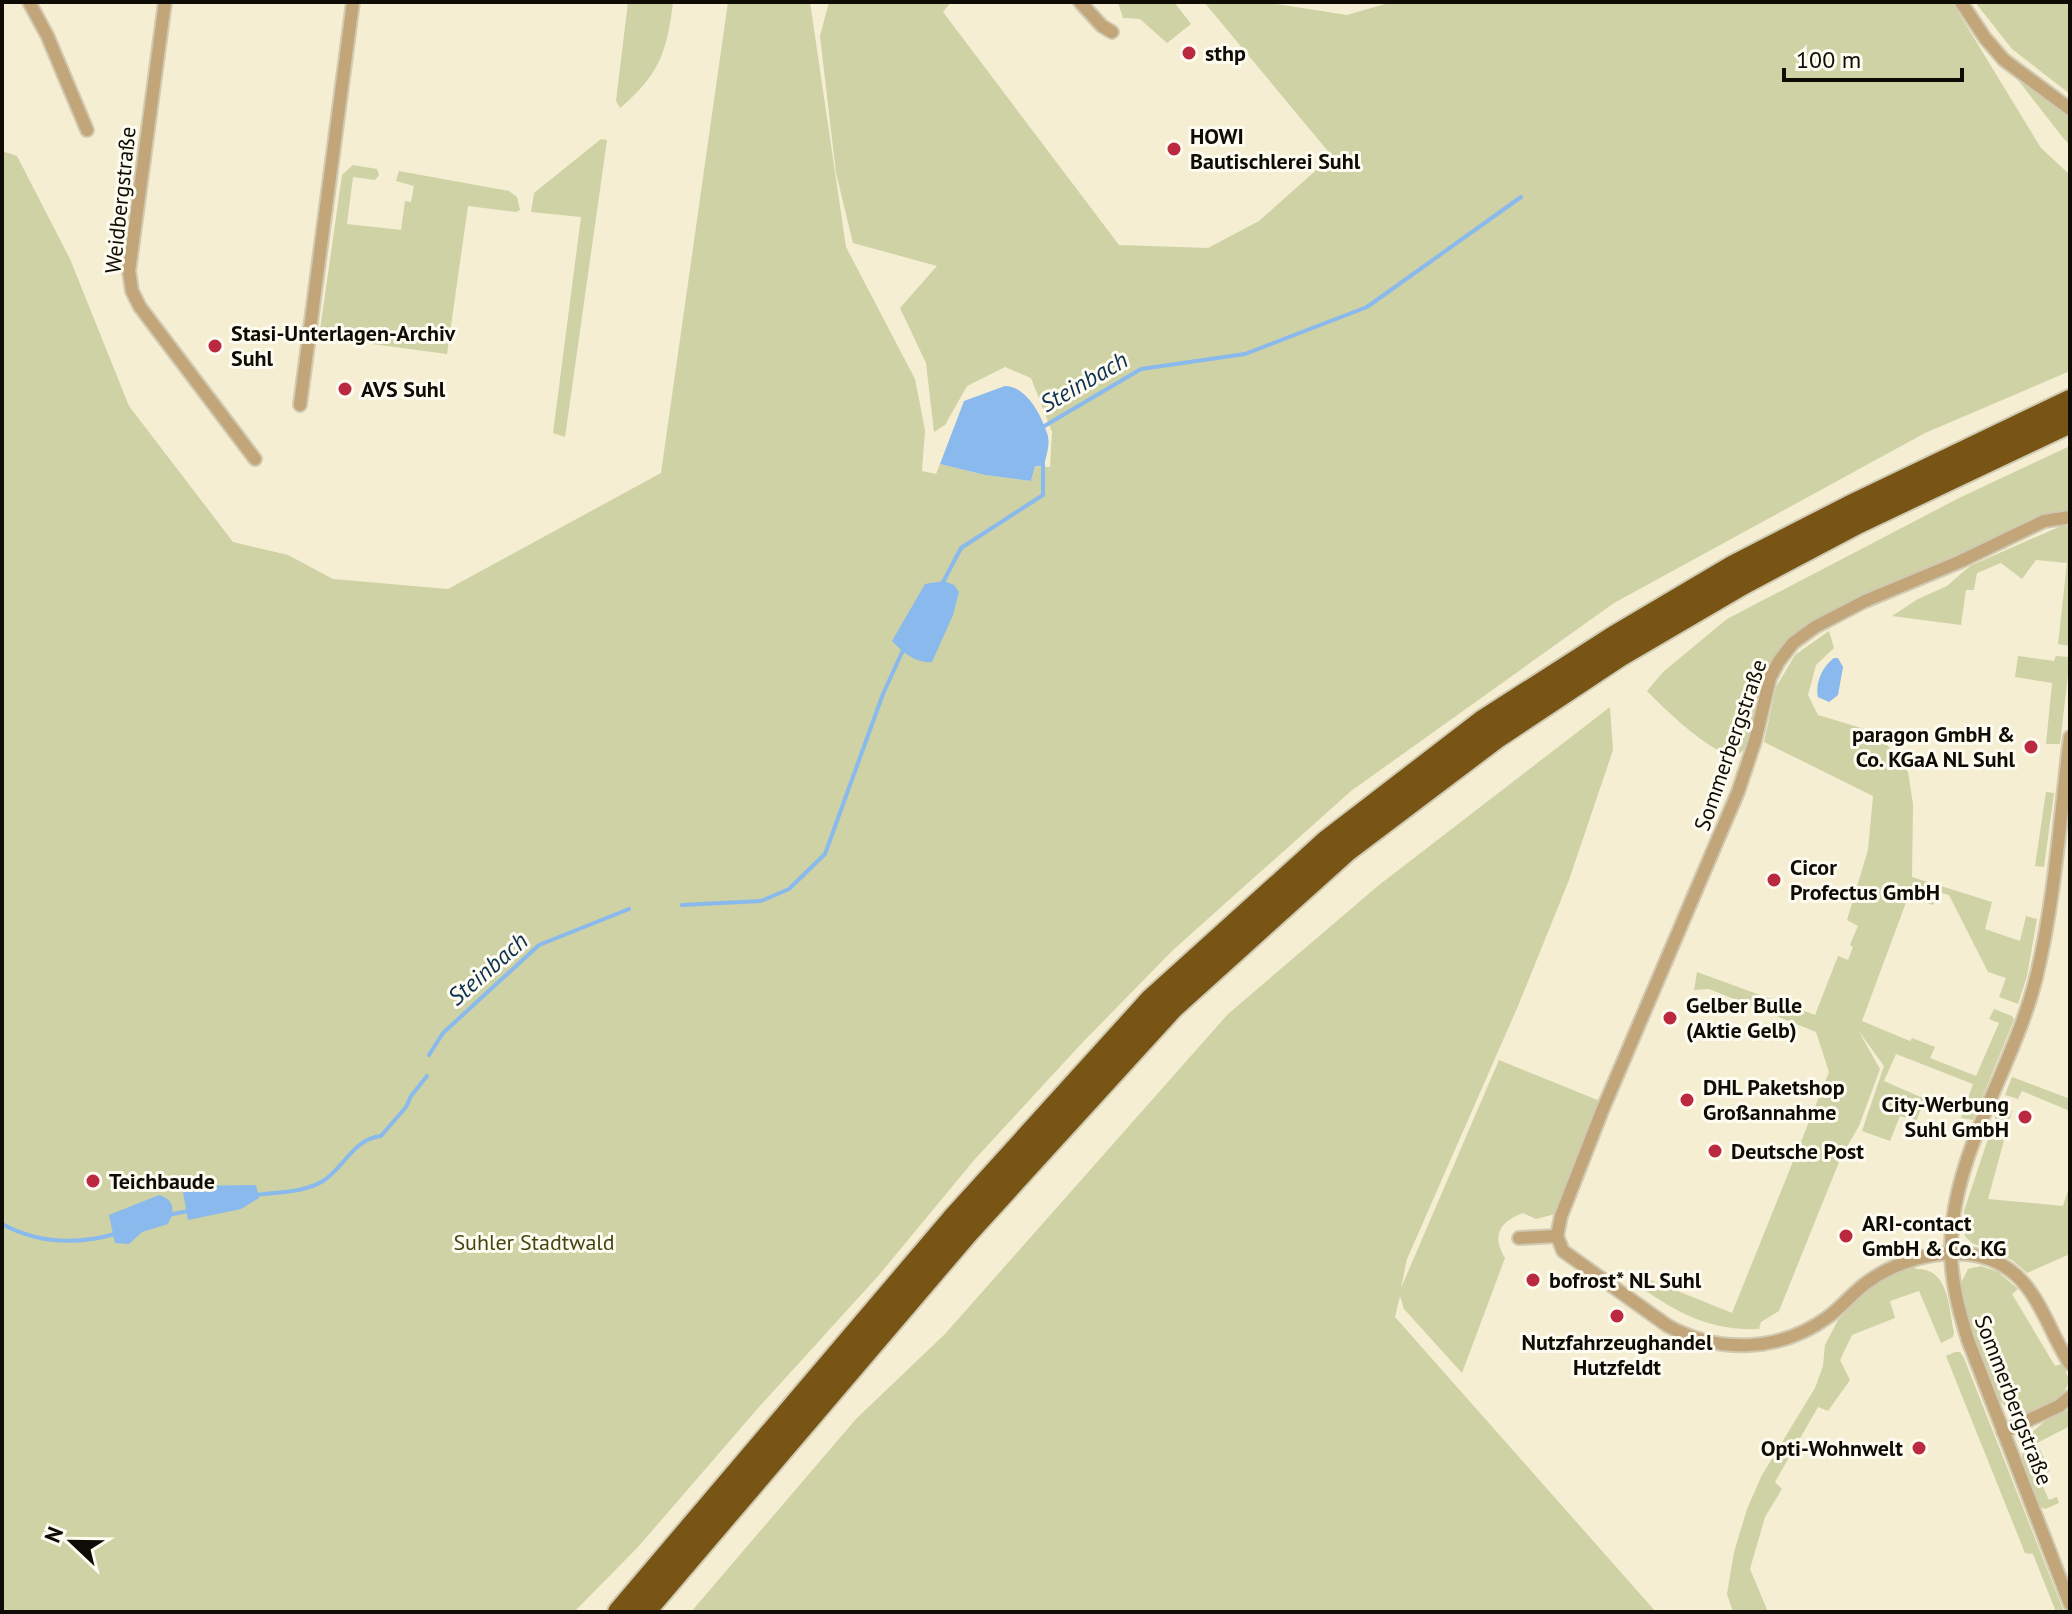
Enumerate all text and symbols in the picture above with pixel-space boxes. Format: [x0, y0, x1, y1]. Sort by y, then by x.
scale bar [1784, 32, 1962, 82]
place label: sthp [1205, 39, 1246, 67]
marker: sthp [1180, 44, 1198, 62]
text: 100 m [1796, 44, 1861, 75]
place label: HOWI Bautischlerei Suhl [1190, 122, 1361, 175]
street label: Weidbergstraße [98, 125, 142, 275]
marker: HOWI Bautischlerei Suhl [1165, 140, 1183, 158]
place label: Stasi-Unterlagen-Archiv Suhl [231, 319, 456, 372]
marker: Stasi-Unterlagen-Archiv Suhl [206, 337, 224, 355]
water label: Steinbach [1034, 344, 1133, 419]
place label: AVS Suhl [361, 375, 446, 403]
marker: AVS Suhl [336, 380, 354, 398]
street label: Sommerbergstraße [1688, 656, 1772, 834]
place label: paragon GmbH & Co. KGaA NL Suhl [1852, 720, 2016, 773]
marker: paragon GmbH & Co. KGaA NL Suhl [2022, 738, 2040, 756]
place label: Cicor Profectus GmbH [1790, 853, 1940, 906]
marker: Cicor Profectus GmbH [1765, 871, 1783, 889]
water label: Steinbach [441, 925, 534, 1012]
place label: Gelber Bulle (Aktie Gelb) [1686, 991, 1802, 1044]
marker: Gelber Bulle (Aktie Gelb) [1661, 1009, 1679, 1027]
place label: DHL Paketshop Großannahme [1703, 1073, 1845, 1126]
place label: City-Werbung Suhl GmbH [1882, 1090, 2009, 1143]
marker: DHL Paketshop Großannahme [1678, 1091, 1696, 1109]
marker: City-Werbung Suhl GmbH [2016, 1108, 2034, 1126]
place label: Deutsche Post [1731, 1137, 1864, 1165]
marker: Deutsche Post [1706, 1142, 1724, 1160]
place label: Teichbaude [109, 1167, 215, 1195]
marker: Teichbaude [84, 1172, 102, 1190]
place label: ARI-contact GmbH & Co. KG [1862, 1209, 2006, 1262]
marker: ARI-contact GmbH & Co. KG [1837, 1227, 1855, 1245]
park label: Suhler Stadtwald [453, 1228, 615, 1256]
place label: bofrost* NL Suhl [1549, 1266, 1702, 1294]
marker: bofrost* NL Suhl [1524, 1271, 1542, 1289]
marker: Nutzfahrzeughandel Hutzfeldt [1608, 1307, 1626, 1325]
street label: Sommerbergstraße [1969, 1311, 2059, 1489]
place label: Nutzfahrzeughandel Hutzfeldt [1522, 1328, 1713, 1381]
place label: Opti-Wohnwelt [1761, 1434, 1903, 1462]
marker: Opti-Wohnwelt [1910, 1439, 1928, 1457]
north arrow [32, 1502, 112, 1582]
text: N [38, 1523, 69, 1546]

